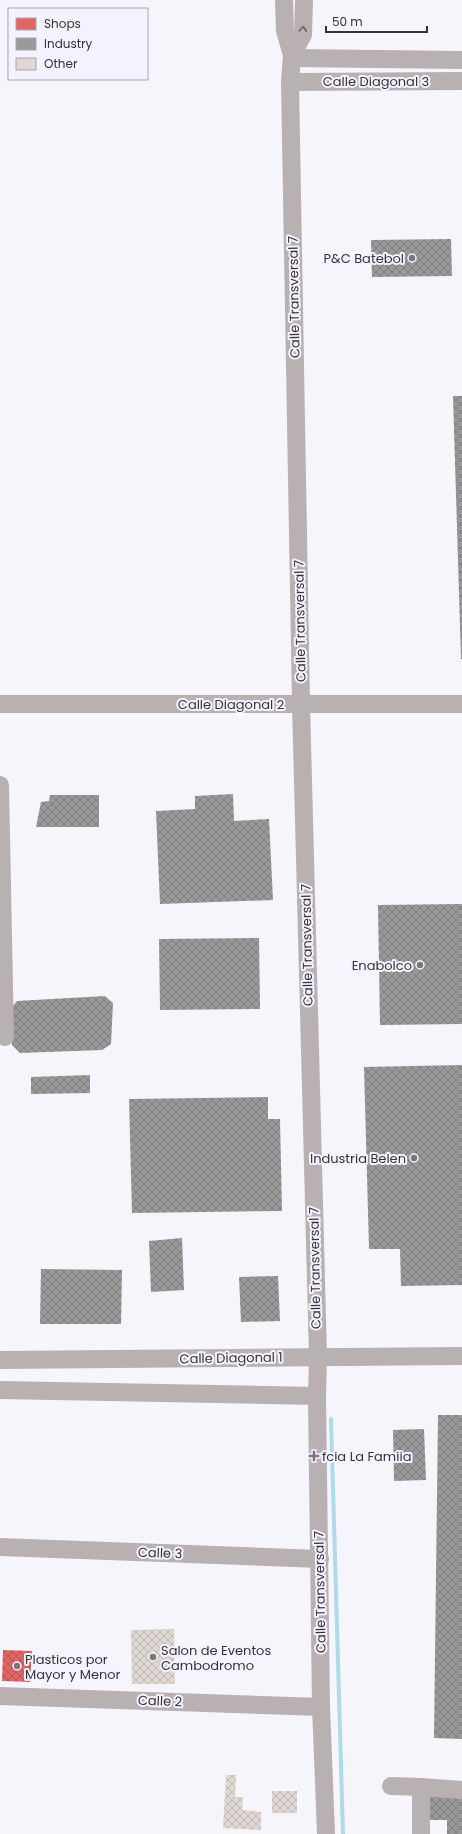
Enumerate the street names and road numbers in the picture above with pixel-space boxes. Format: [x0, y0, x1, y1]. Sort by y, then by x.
street label: Calle Diagonal 3 [323, 72, 429, 91]
street label: Calle Transversal 7 [283, 236, 305, 358]
street label: Calle Transversal 7 [289, 560, 311, 682]
street label: Calle Diagonal 2 [178, 695, 284, 714]
street label: Calle Transversal 7 [296, 884, 318, 1006]
street label: Calle Transversal 7 [304, 1207, 326, 1329]
street label: Calle Diagonal 1 [179, 1348, 283, 1368]
street label: Calle Transversal 7 [309, 1531, 331, 1653]
street label: Calle 3 [137, 1543, 183, 1563]
street label: Calle 2 [138, 1691, 182, 1711]

